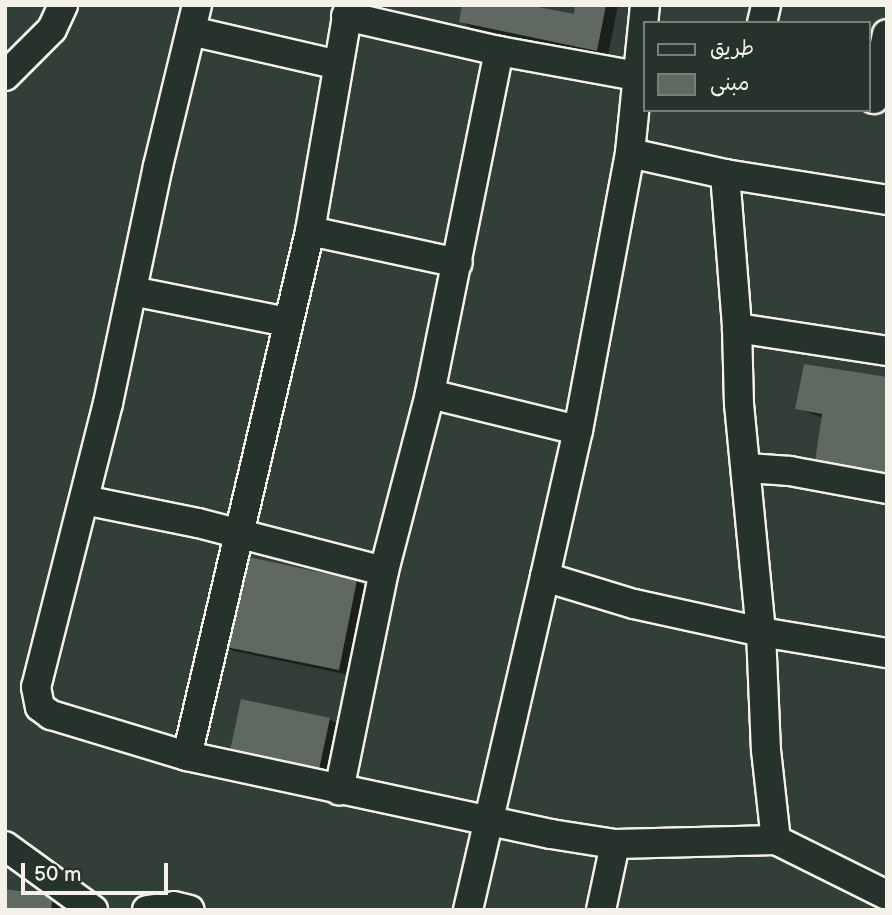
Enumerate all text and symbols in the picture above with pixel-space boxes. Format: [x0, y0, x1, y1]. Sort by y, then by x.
legend [644, 21, 871, 112]
text: طريق [710, 36, 754, 61]
text: مبنى [710, 71, 749, 96]
scale bar [24, 848, 172, 892]
text: 50 m [34, 862, 81, 887]

